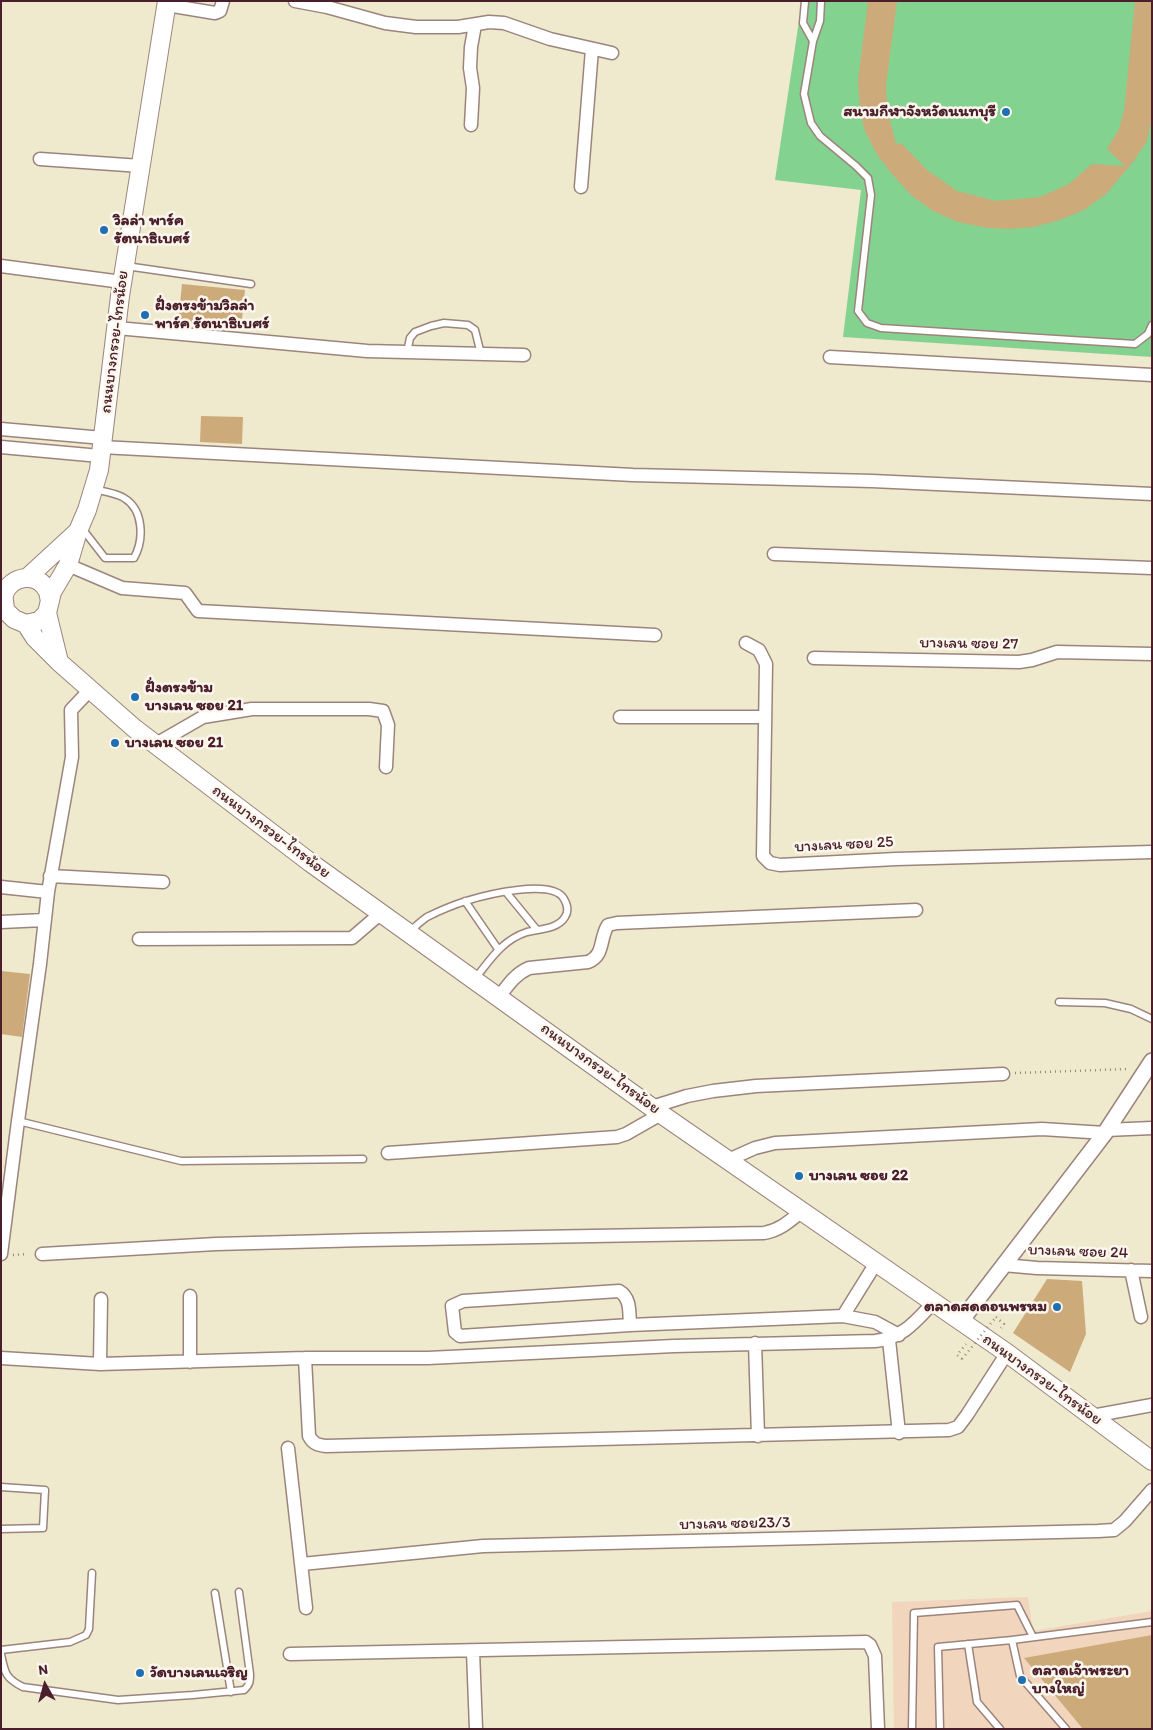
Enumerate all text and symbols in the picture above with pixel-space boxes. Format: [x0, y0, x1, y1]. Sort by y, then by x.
place label: สนามกีฬาจังหวัดนนทบุรี [844, 102, 996, 122]
marker: สนามกีฬาจังหวัดนนทบุรี [1000, 106, 1012, 118]
place label: วิลล่า พาร์ค รัตนาธิเบศร์ [114, 211, 190, 249]
marker: วิลล่า พาร์ค รัตนาธิเบศร์ [98, 224, 110, 236]
street label: ถนนบางกรวย-ไทรน้อย [97, 270, 133, 414]
place label: ฝั่งตรงข้ามวิลล่า พาร์ค รัตนาธิเบศร์ [155, 296, 269, 334]
marker: ฝั่งตรงข้ามวิลล่า พาร์ค รัตนาธิเบศร์ [139, 309, 151, 321]
street label: บางเลน ซอย 27 [919, 634, 1019, 654]
place label: ฝั่งตรงข้าม บางเลน ซอย 21 [145, 678, 243, 716]
marker: ฝั่งตรงข้าม บางเลน ซอย 21 [129, 691, 141, 703]
place label: บางเลน ซอย 21 [125, 733, 223, 753]
marker: บางเลน ซอย 21 [109, 737, 121, 749]
street label: ถนนบางกรวย-ไทรน้อย [208, 781, 334, 883]
street label: บางเลน ซอย 25 [794, 833, 894, 857]
street label: ถนนบางกรวย-ไทรน้อย [536, 1019, 664, 1119]
place label: บางเลน ซอย 22 [809, 1166, 908, 1186]
marker: บางเลน ซอย 22 [793, 1170, 805, 1182]
street label: บางเลน ซอย 24 [1027, 1241, 1129, 1263]
place label: ตลาดสดดอนพรหม [924, 1297, 1047, 1317]
marker: ตลาดสดดอนพรหม [1051, 1301, 1063, 1313]
street label: ถนนบางกรวย-ไทรน้อย [978, 1330, 1106, 1430]
street label: บางเลน ซอย23/3 [679, 1513, 791, 1535]
north arrow [20, 1660, 70, 1710]
text: N [37, 1661, 49, 1679]
place label: ตลาดเจ้าพระยา บางใหญ่ [1032, 1661, 1129, 1699]
place label: วัดบางเลนเจริญ [150, 1663, 248, 1683]
marker: วัดบางเลนเจริญ [134, 1667, 146, 1679]
marker: ตลาดเจ้าพระยา บางใหญ่ [1016, 1674, 1028, 1686]

